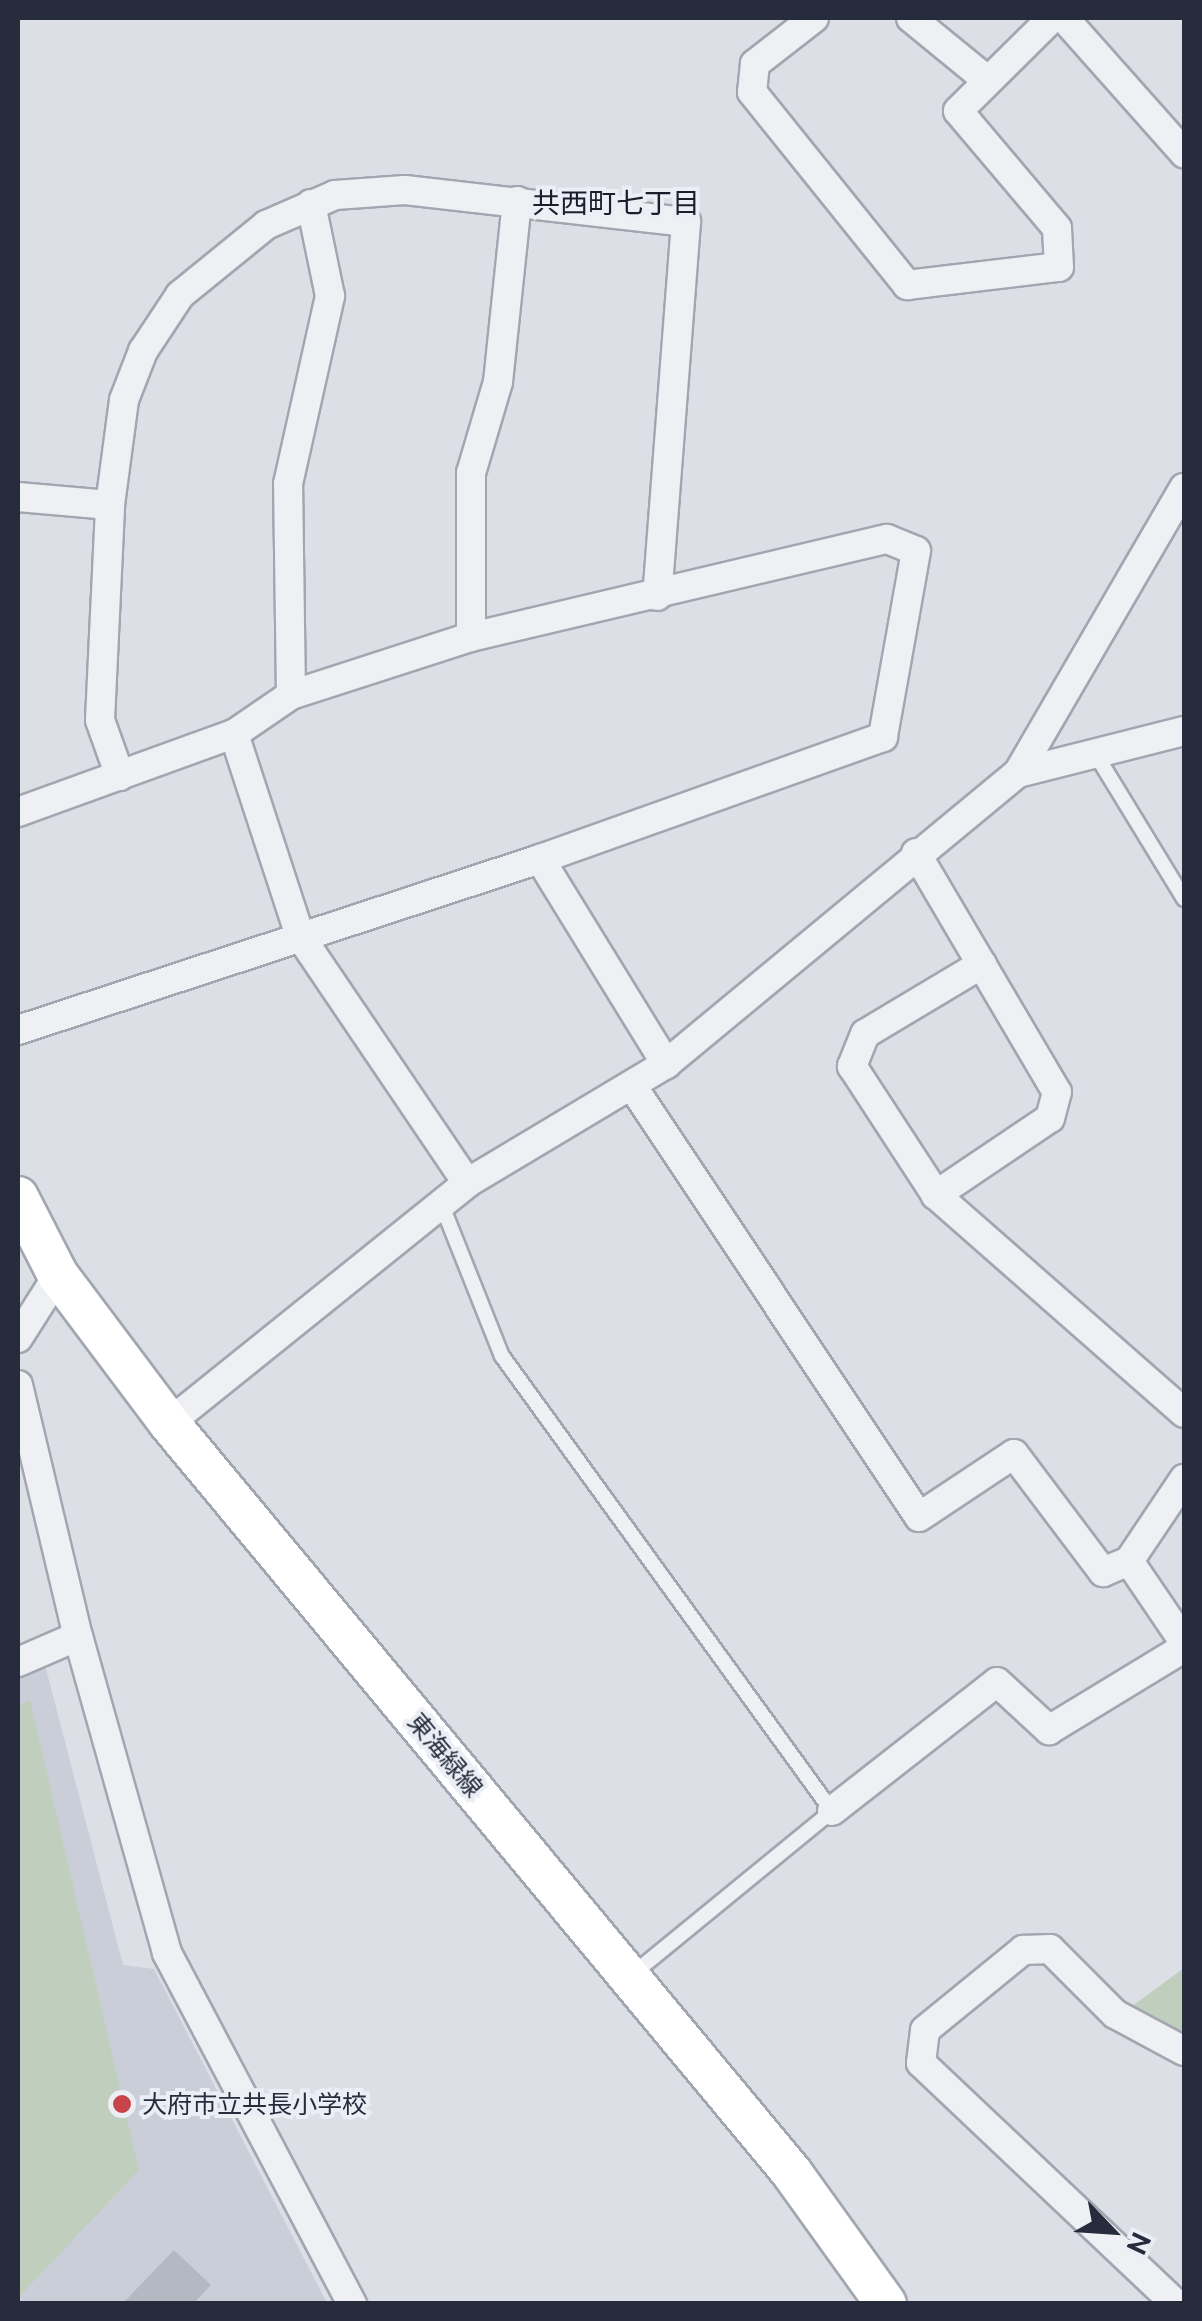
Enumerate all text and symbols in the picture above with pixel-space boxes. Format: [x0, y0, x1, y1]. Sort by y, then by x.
district label: 共西町七丁目 [532, 186, 700, 220]
street label: 東海緑線 [401, 1707, 489, 1803]
place label: 大府市立共長小学校 [142, 2089, 367, 2119]
marker: 大府市立共長小学校 [111, 2093, 133, 2115]
north arrow [1062, 2181, 1162, 2281]
text: N [1121, 2228, 1158, 2260]

